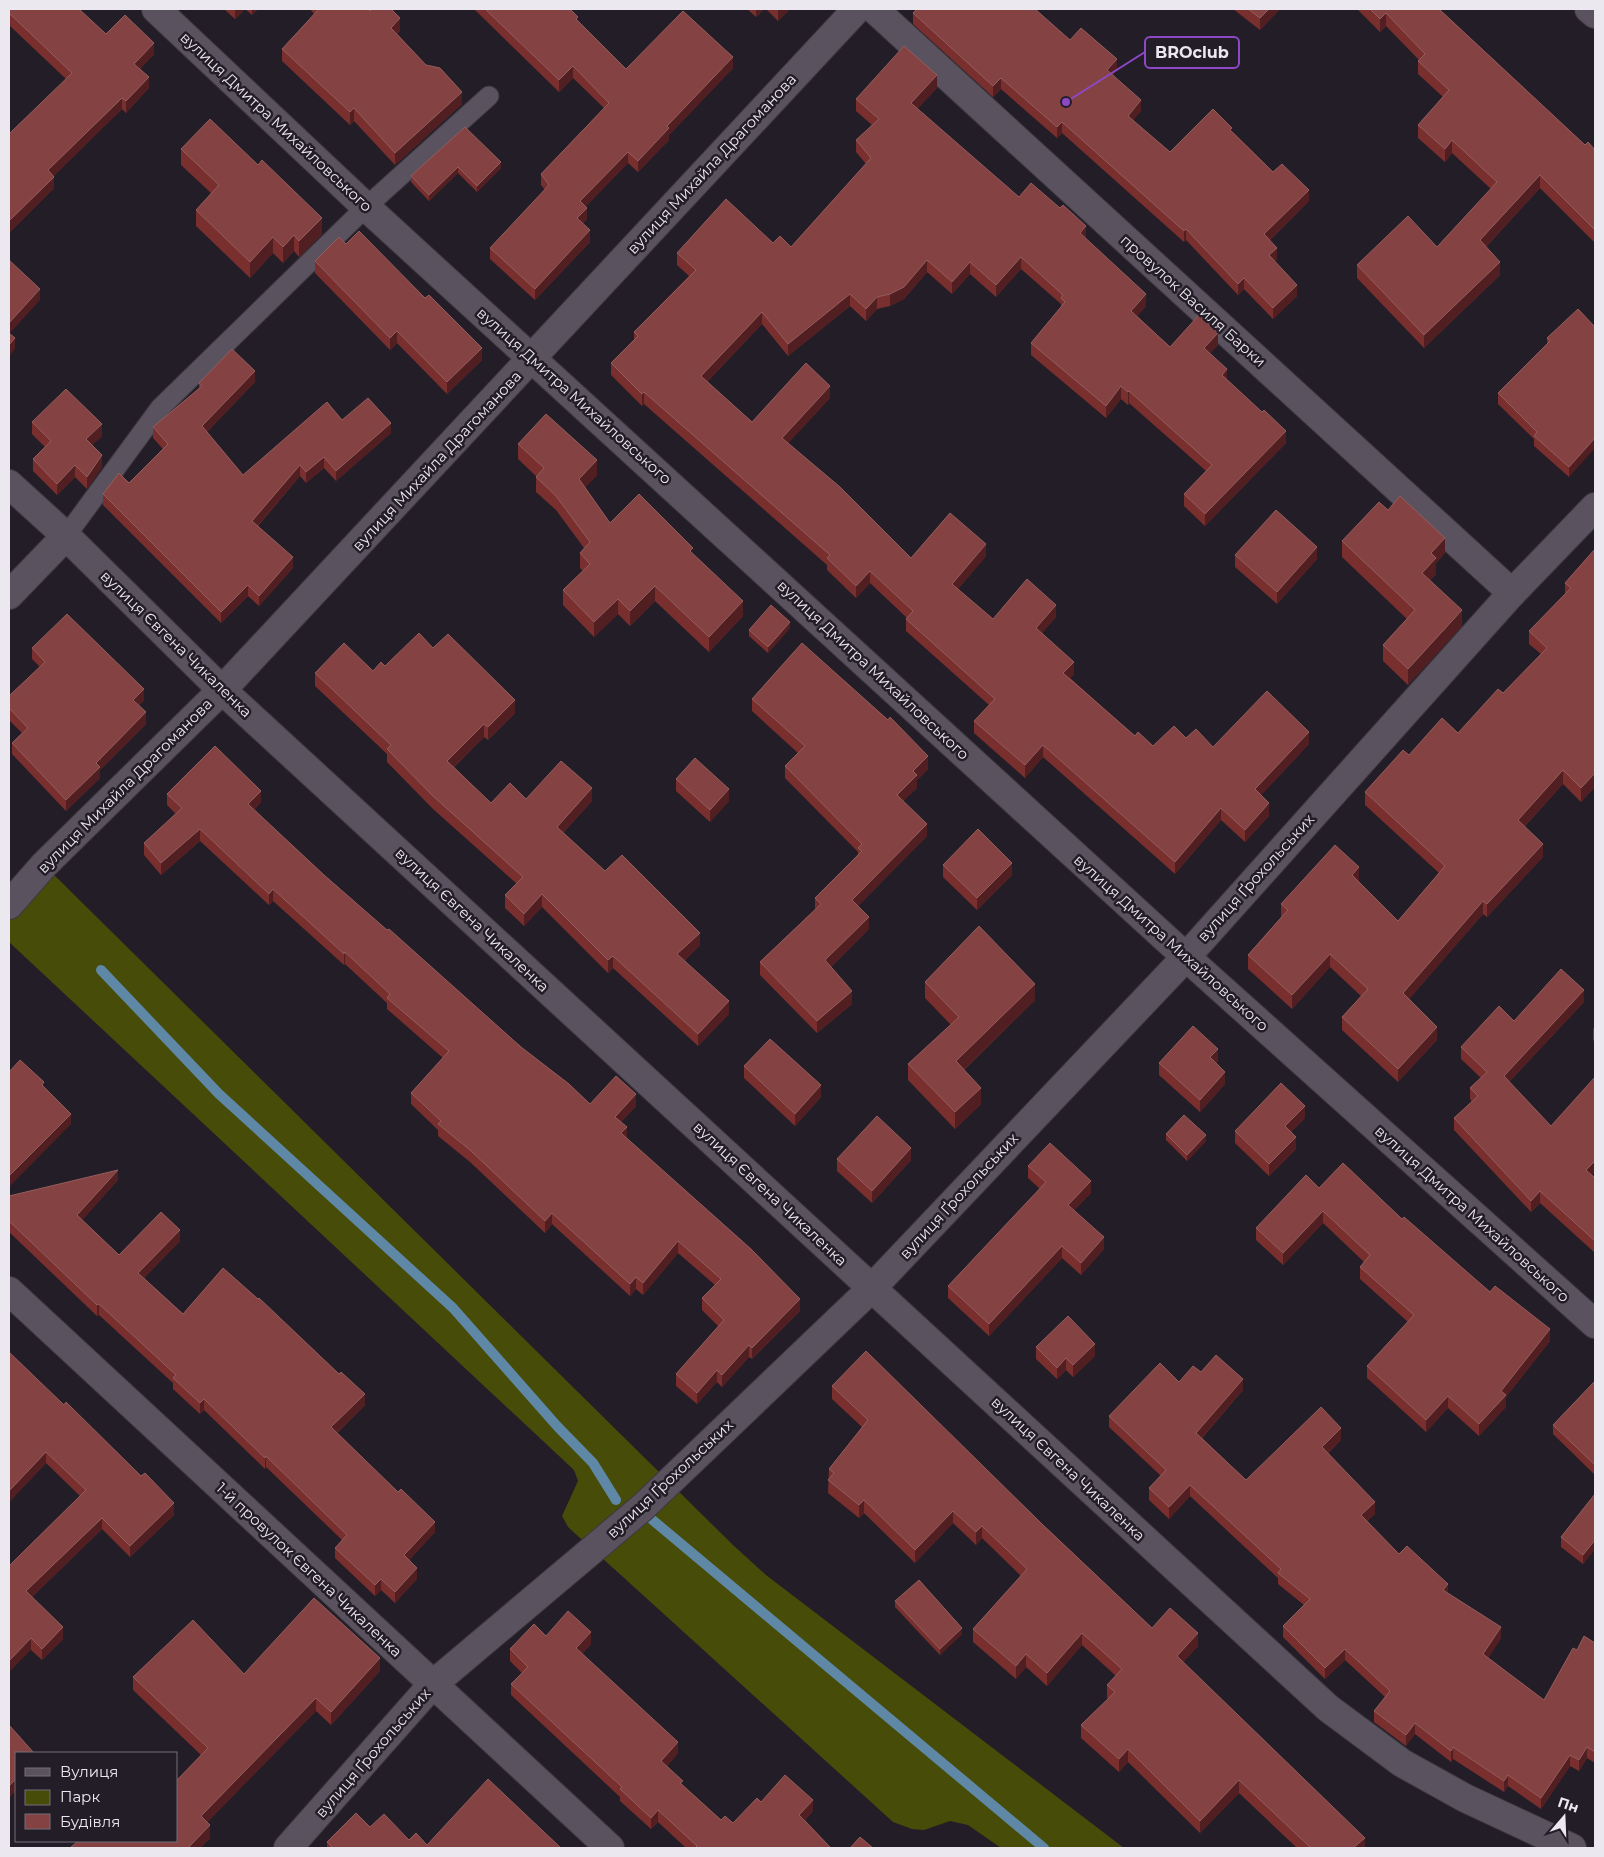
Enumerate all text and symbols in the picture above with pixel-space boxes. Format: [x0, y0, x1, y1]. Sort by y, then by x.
street label: вулиця Дмитра Михайловського [177, 28, 376, 216]
callout: BROclub [1145, 37, 1239, 68]
text: BROclub [1155, 43, 1229, 62]
street label: вулиця Михайла Драгоманова [623, 70, 800, 258]
street label: провулок Василя Барки [1117, 230, 1270, 371]
street label: вулиця Дмитра Михайловського [473, 303, 676, 488]
street label: вулиця Михайла Драгоманова [348, 367, 525, 555]
street label: вулиця Євгена Чикаленка [97, 566, 256, 721]
street label: вулиця Дмитра Михайловського [774, 576, 973, 764]
street label: вулиця Михайла Драгоманова [33, 694, 216, 877]
street label: вулиця Ґрохольських [1193, 810, 1318, 946]
street label: вулиця Євгена Чикаленка [392, 843, 553, 996]
street label: вулиця Дмитра Михайловського [1070, 850, 1273, 1035]
street label: вулиця Євгена Чикаленка [690, 1117, 851, 1270]
street label: вулиця Дмитра Михайловського [1371, 1121, 1574, 1306]
street label: вулиця Ґрохольських [895, 1129, 1022, 1263]
street label: вулиця Євгена Чикаленка [988, 1392, 1149, 1545]
street label: вулиця Ґрохольських [603, 1415, 737, 1542]
street label: 1-й провулок Євгена Чикаленка [212, 1478, 406, 1661]
street label: вулиця Ґрохольських [311, 1684, 434, 1821]
legend [15, 1752, 178, 1842]
text: Вулиця [60, 1762, 118, 1781]
text: Парк [60, 1787, 100, 1806]
north arrow [1539, 1792, 1589, 1842]
text: Пн [1555, 1793, 1581, 1817]
text: Будівля [60, 1812, 120, 1831]

